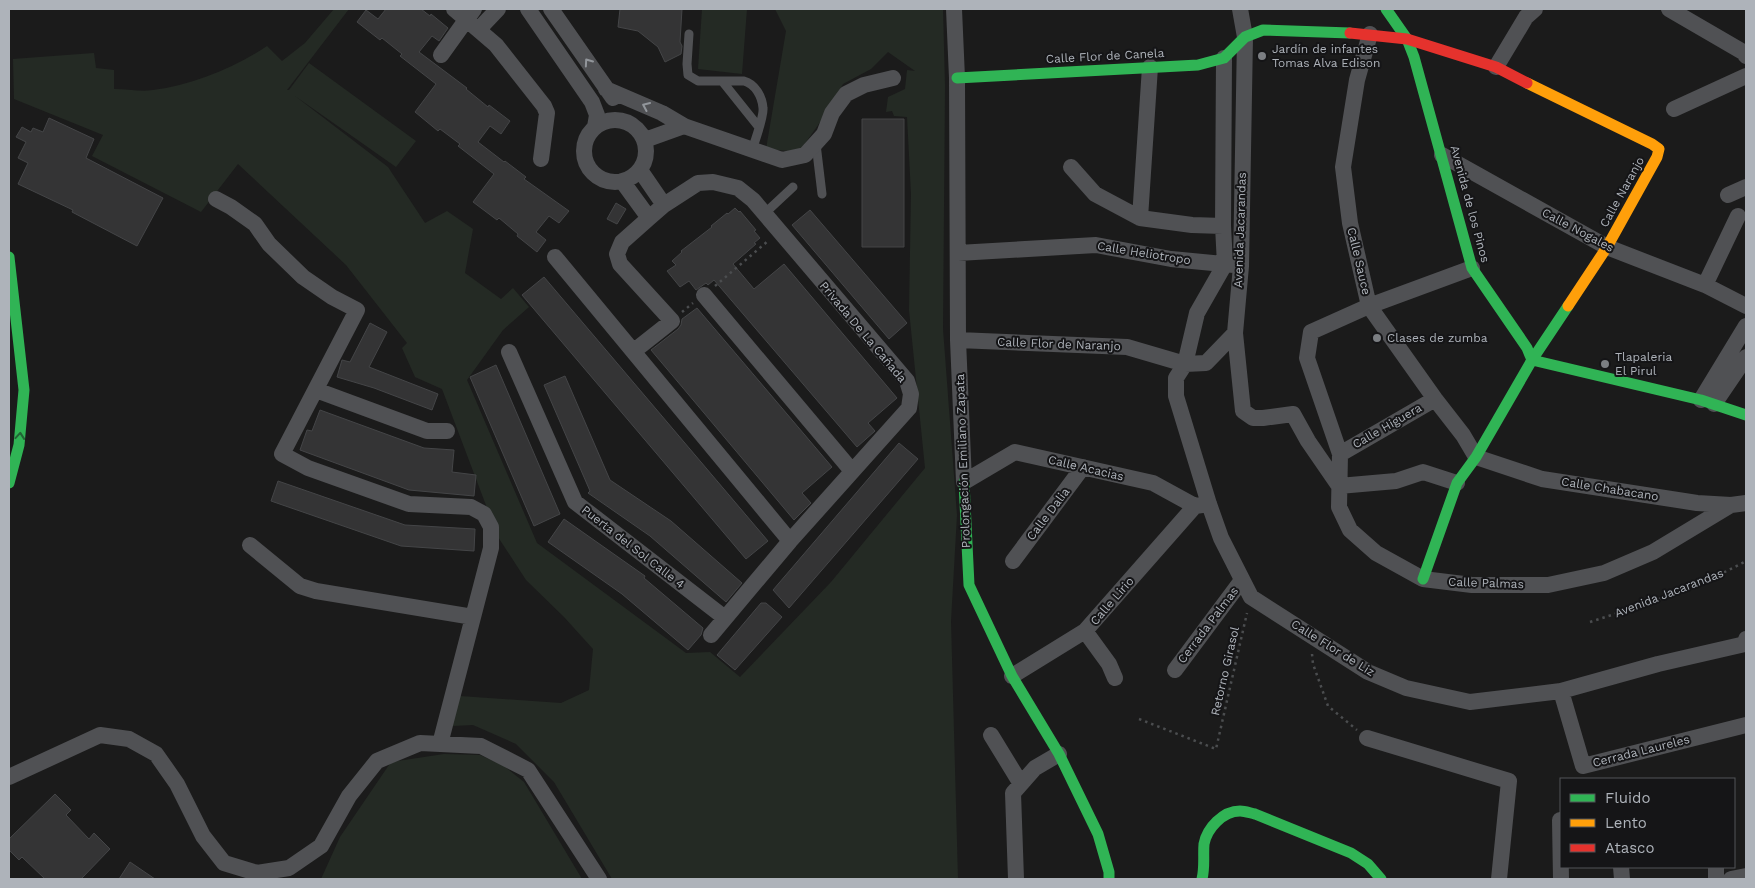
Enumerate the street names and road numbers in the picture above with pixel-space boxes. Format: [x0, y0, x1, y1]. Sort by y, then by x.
street label: Calle Flor de Canela [1045, 46, 1165, 66]
street label: Avenida de los Pinos [1448, 144, 1492, 264]
street label: Calle Naranjo [1597, 154, 1647, 230]
street label: Avenida Jacarandas [1231, 172, 1249, 288]
street label: Calle Nogales [1540, 205, 1616, 255]
street label: Calle Sauce [1344, 226, 1374, 296]
street label: Calle Heliotropo [1096, 239, 1192, 267]
street label: Privada De La Cañada [817, 279, 909, 385]
street label: Calle Flor de Naranjo [997, 335, 1121, 353]
street label: Prolongación Emiliano Zapata [953, 373, 973, 548]
street label: Calle Higuera [1350, 400, 1424, 451]
street label: Calle Acacias [1047, 452, 1125, 484]
street label: Calle Chabacano [1560, 474, 1660, 504]
street label: Calle Dalia [1024, 485, 1073, 543]
street label: Puerta del Sol Calle 4 [579, 503, 687, 591]
street label: Avenida Jacarandas [1613, 566, 1725, 620]
street label: Calle Lirio [1087, 574, 1137, 628]
street label: Calle Palmas [1448, 575, 1524, 591]
street label: Cerrada Palmas [1175, 584, 1241, 666]
street label: Calle Flor de Liz [1289, 617, 1377, 679]
street label: Retorno Girasol [1208, 625, 1242, 717]
street label: Cerrada Laureles [1591, 732, 1691, 770]

